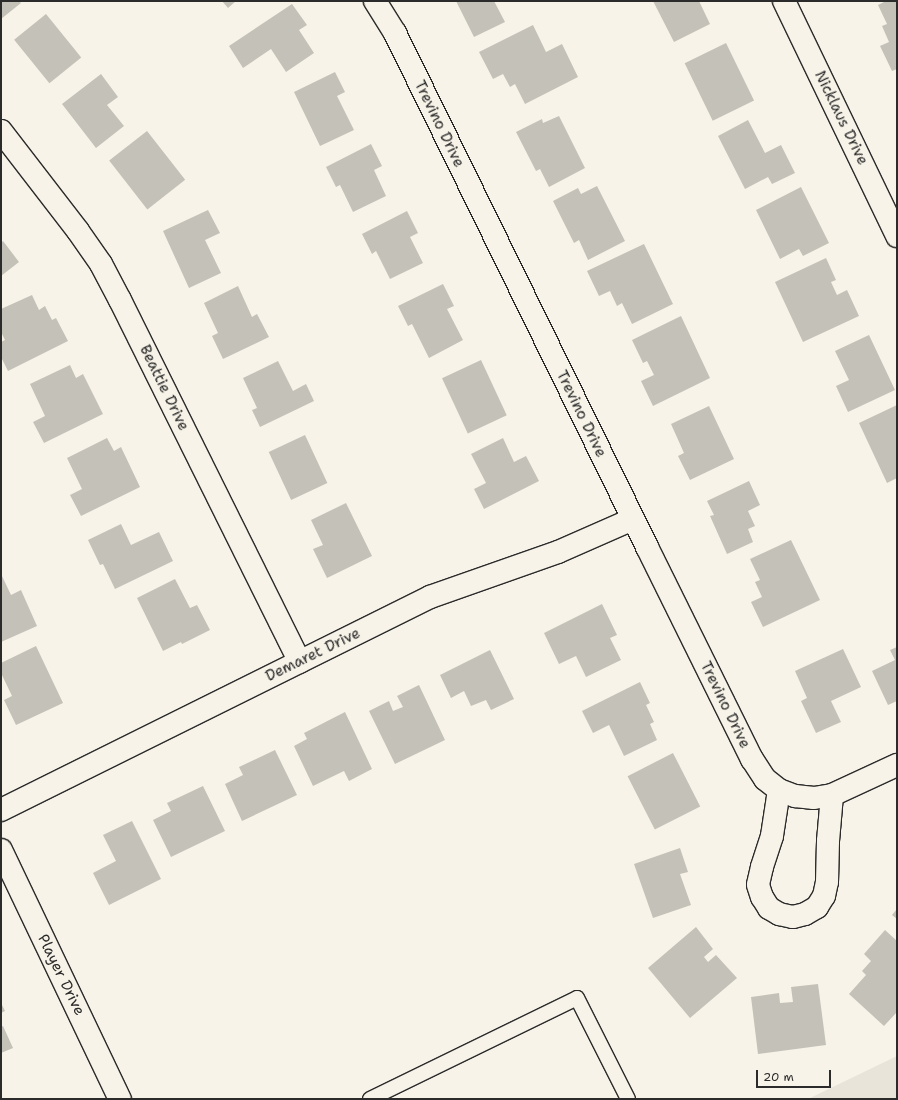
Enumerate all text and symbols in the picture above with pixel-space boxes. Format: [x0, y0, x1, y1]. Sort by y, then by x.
street label: Nicklaus Drive [810, 68, 872, 168]
street label: Trevino Drive [410, 78, 468, 170]
street label: Beattie Drive [136, 342, 192, 434]
street label: Trevino Drive [552, 368, 610, 460]
street label: Demaret Drive [263, 624, 363, 686]
street label: Trevino Drive [696, 659, 754, 751]
street label: Player Drive [34, 932, 88, 1018]
scale bar [758, 1062, 833, 1088]
text: 20 m [763, 1069, 794, 1085]

